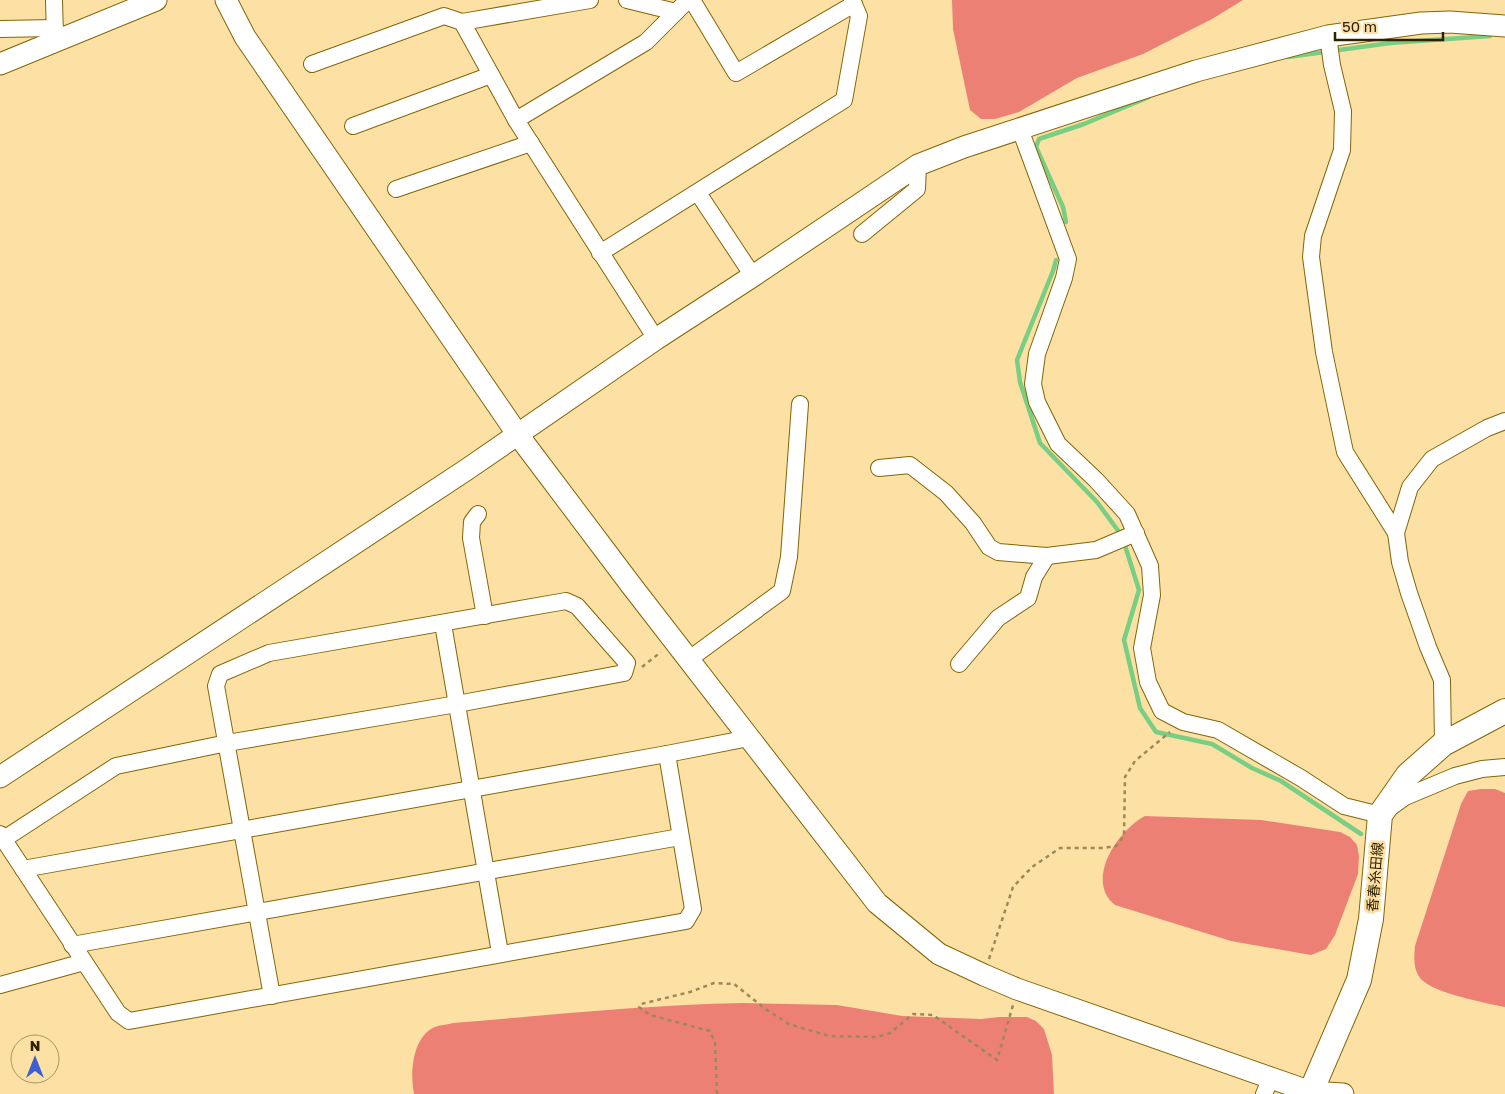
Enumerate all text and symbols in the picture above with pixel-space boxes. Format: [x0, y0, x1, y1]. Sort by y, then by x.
scale bar [1335, 10, 1442, 42]
text: 50 m [1342, 17, 1377, 35]
street label: 香春糸田線 [1363, 841, 1386, 913]
north arrow [10, 1034, 60, 1084]
text: N [30, 1037, 40, 1054]

